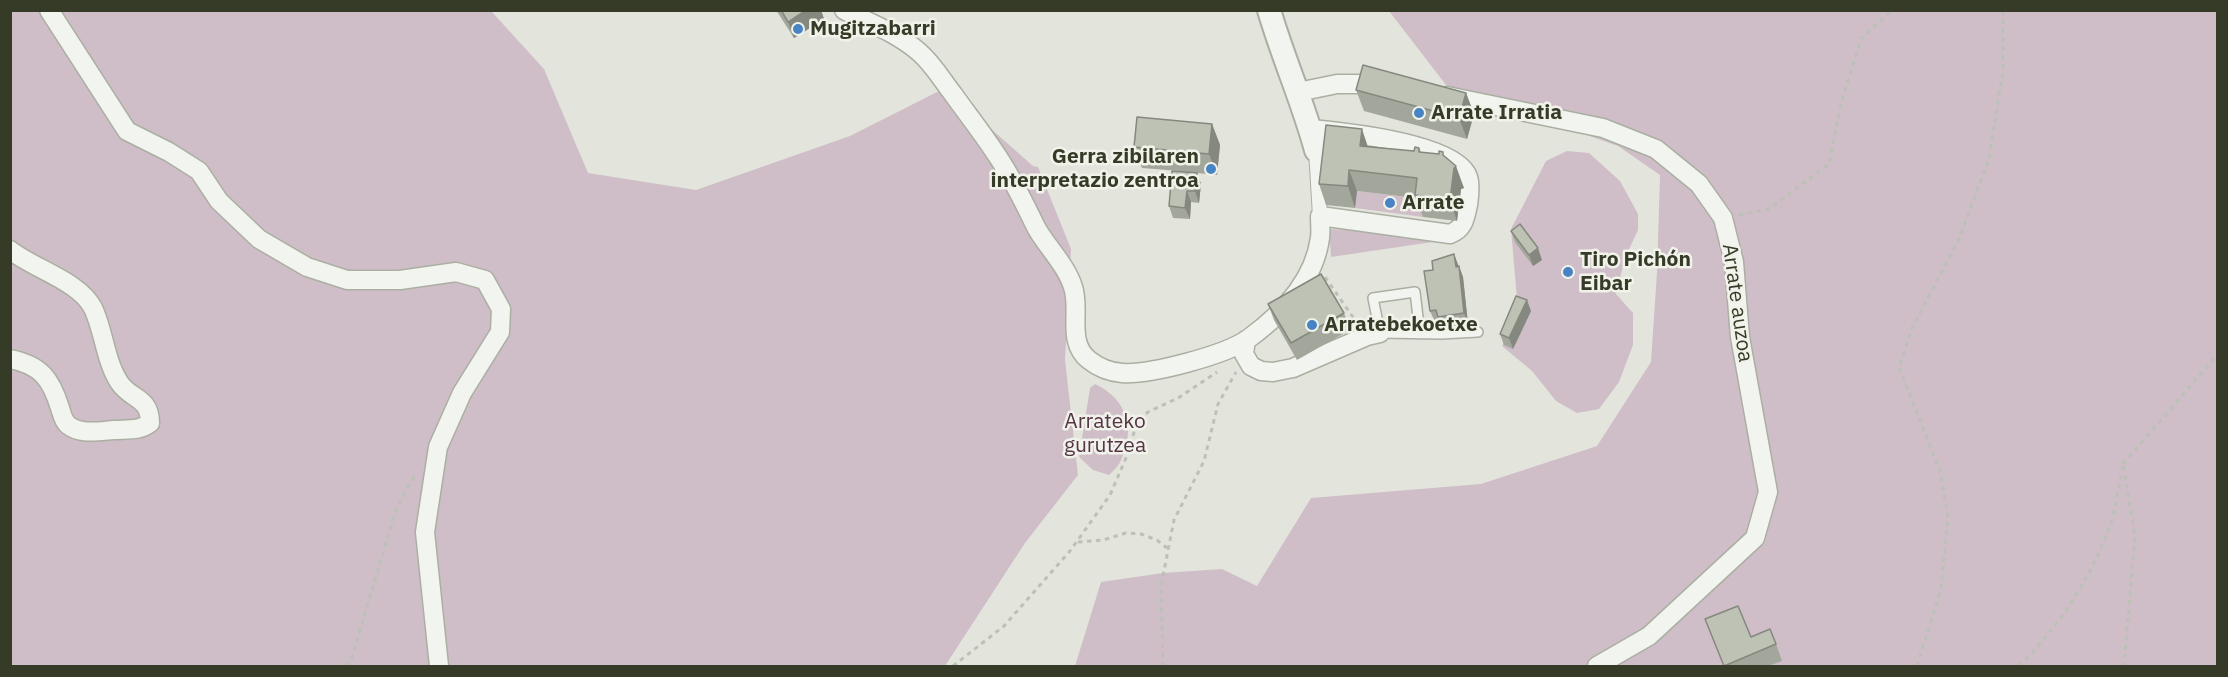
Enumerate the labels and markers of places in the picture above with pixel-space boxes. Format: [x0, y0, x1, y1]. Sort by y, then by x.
place label: Mugitzabarri [810, 16, 936, 42]
marker: Mugitzabarri [791, 22, 805, 36]
place label: Arrate Irratia [1431, 100, 1562, 126]
marker: Arrate Irratia [1412, 106, 1426, 120]
place label: Gerra zibilaren interpretazio zentroa [990, 144, 1199, 194]
marker: Gerra zibilaren interpretazio zentroa [1204, 162, 1218, 176]
place label: Arrate [1402, 190, 1465, 216]
marker: Arrate [1383, 196, 1397, 210]
place label: Tiro Pichón Eibar [1580, 247, 1691, 297]
marker: Tiro Pichón Eibar [1561, 265, 1575, 279]
place label: Arratebekoetxe [1324, 312, 1478, 338]
marker: Arratebekoetxe [1305, 318, 1319, 332]

